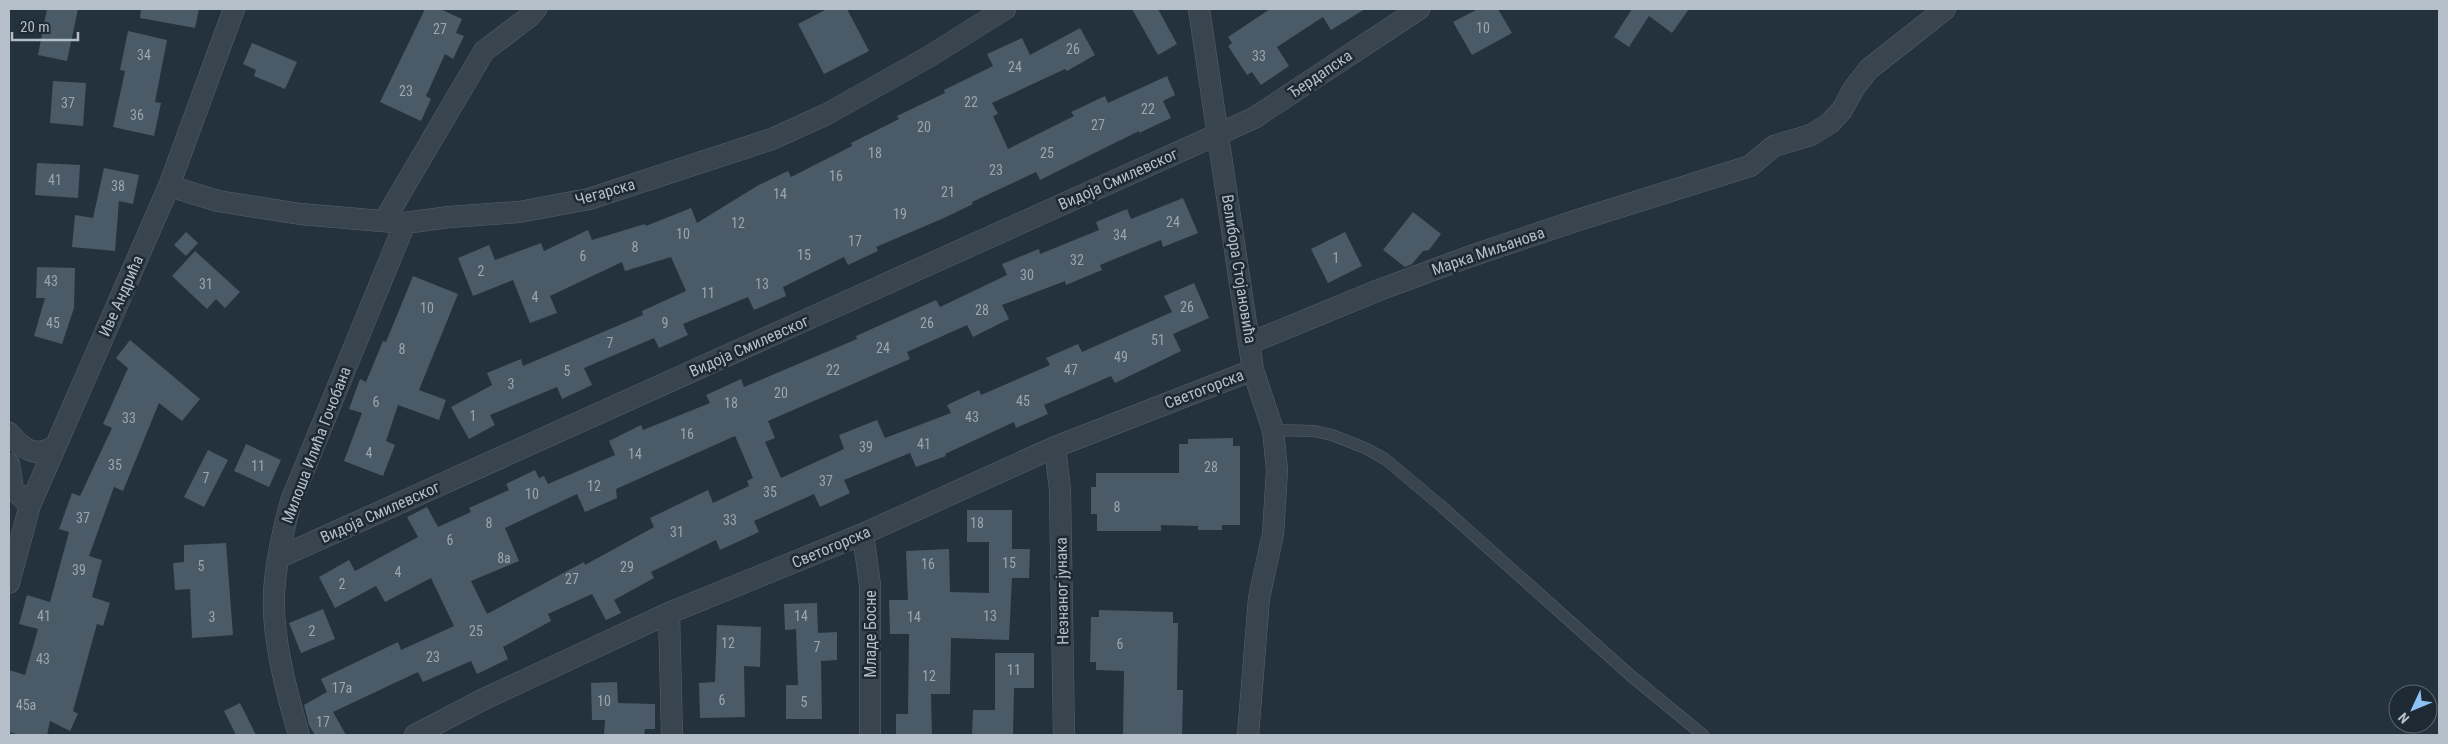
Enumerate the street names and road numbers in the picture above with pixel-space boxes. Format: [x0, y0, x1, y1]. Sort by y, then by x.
street label: Ђердапска [1285, 46, 1355, 102]
street label: Видоја Смилевског [1055, 144, 1181, 214]
street label: Чегарска [573, 174, 637, 210]
street label: Велибора Стојановића [1218, 193, 1260, 345]
street label: Марка Миљанова [1429, 223, 1547, 279]
street label: Иве Андрића [95, 253, 147, 339]
street label: Видоја Смилевског [686, 311, 812, 381]
street label: Милоша Илића Гочобана [277, 364, 355, 526]
street label: Светогорска [1162, 365, 1246, 413]
street label: Видоја Смилевског [317, 477, 443, 547]
street label: Светогорска [789, 522, 873, 572]
street label: Незнаног јунака [1052, 537, 1072, 645]
street label: Младе Босне [861, 590, 880, 678]

